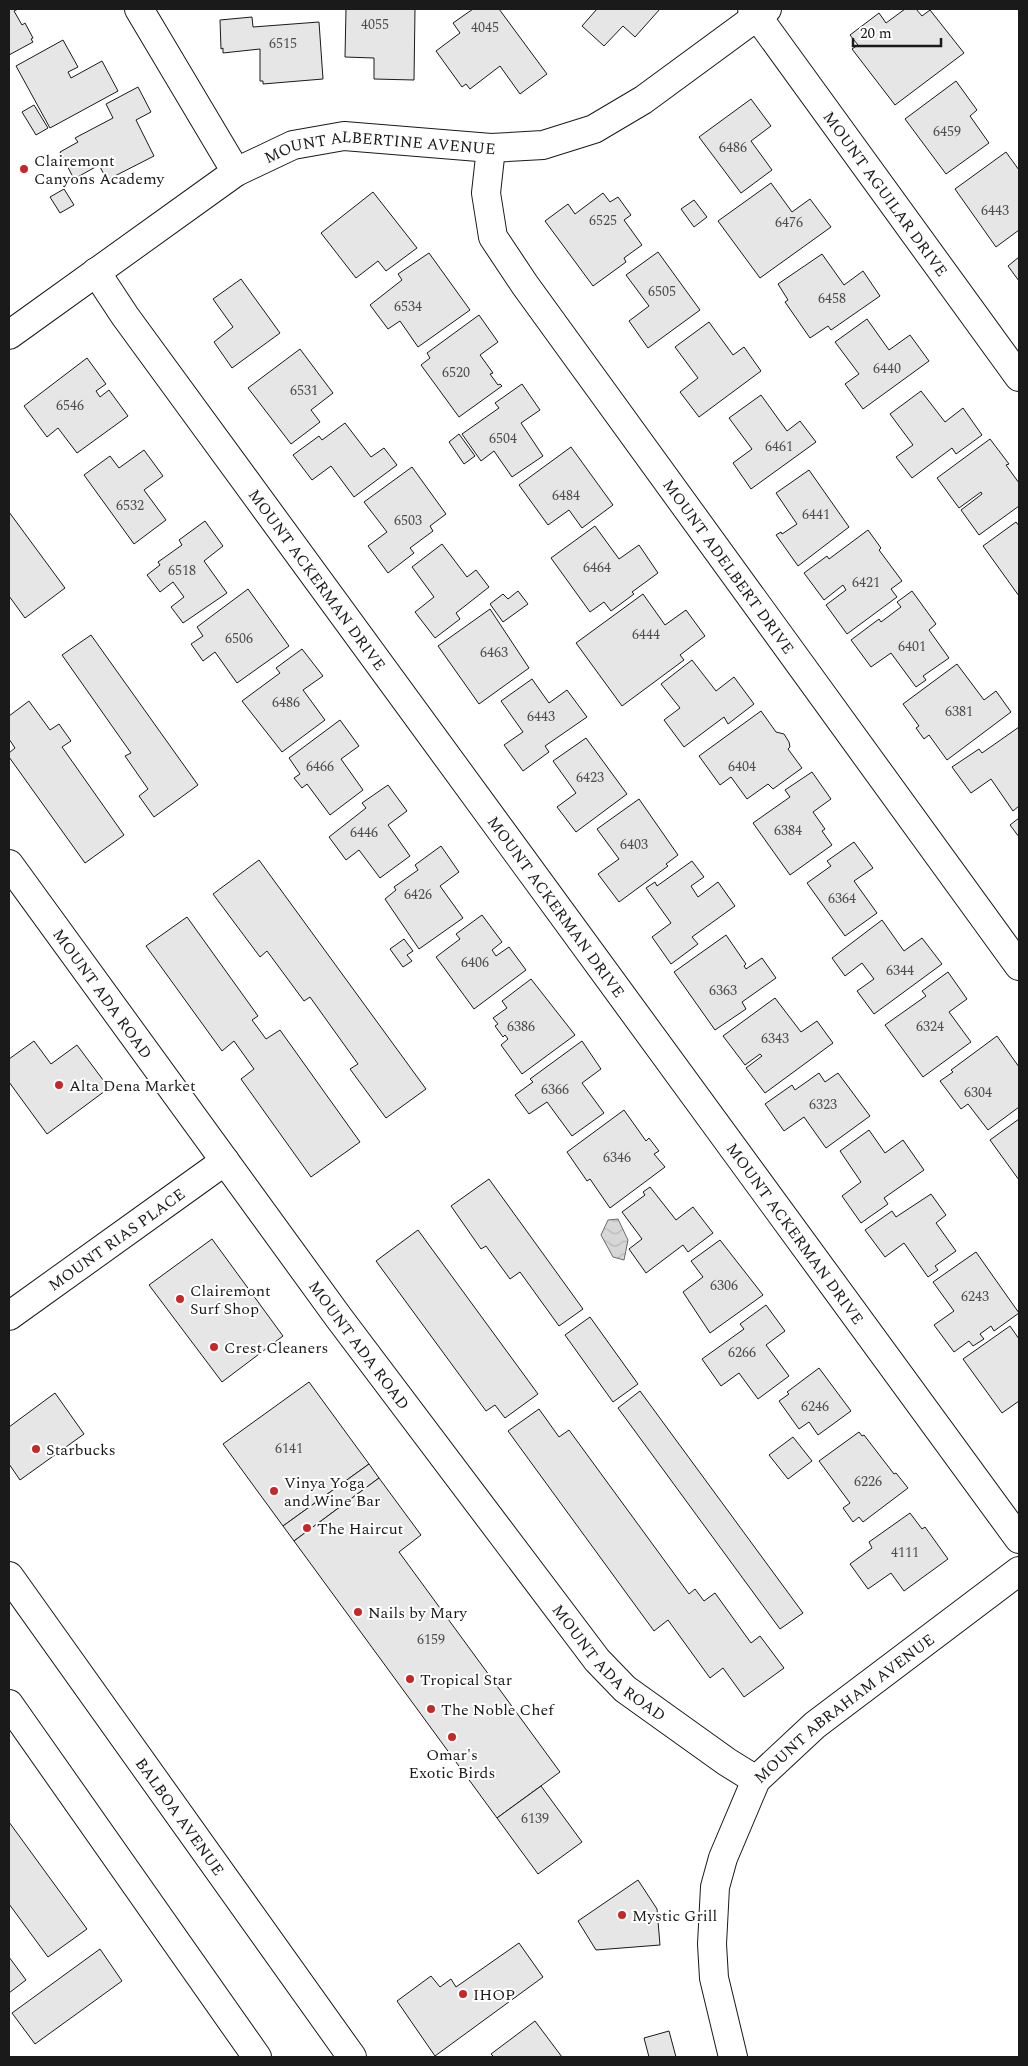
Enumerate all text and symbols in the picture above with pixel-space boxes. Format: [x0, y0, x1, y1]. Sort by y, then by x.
house number: 4055 [361, 14, 389, 35]
scale bar [853, 15, 940, 47]
house number: 4045 [471, 17, 499, 38]
text: 20 m [860, 22, 892, 45]
house number: 6515 [269, 33, 297, 54]
street label: MOUNT AGUILAR DRIVE [817, 106, 953, 282]
house number: 6459 [933, 121, 961, 142]
street label: MOUNT ALBERTINE AVENUE [260, 125, 497, 170]
house number: 6486 [719, 137, 747, 158]
place label: Clairemont Canyons Academy [34, 149, 166, 191]
marker: Clairemont Canyons Academy [18, 163, 30, 175]
house number: 6443 [981, 200, 1009, 221]
house number: 6525 [589, 210, 617, 231]
house number: 6476 [775, 212, 803, 233]
house number: 6505 [648, 281, 676, 302]
house number: 6458 [818, 288, 846, 309]
house number: 6534 [394, 296, 422, 317]
house number: 6440 [873, 358, 901, 379]
house number: 6520 [442, 362, 470, 383]
house number: 6531 [290, 380, 318, 401]
house number: 6546 [56, 395, 84, 416]
house number: 6504 [489, 428, 517, 449]
house number: 6461 [765, 436, 793, 457]
street label: MOUNT ADELBERT DRIVE [657, 474, 800, 659]
street label: MOUNT ACKERMAN DRIVE [242, 484, 391, 676]
house number: 6484 [552, 485, 580, 506]
house number: 6532 [116, 495, 144, 516]
house number: 6441 [802, 504, 830, 525]
house number: 6503 [394, 510, 422, 531]
house number: 6464 [583, 557, 611, 578]
house number: 6518 [168, 560, 196, 581]
house number: 6421 [852, 572, 880, 593]
house number: 6444 [632, 624, 660, 645]
house number: 6506 [225, 628, 253, 649]
house number: 6401 [898, 636, 926, 657]
house number: 6463 [480, 642, 508, 663]
house number: 6486 [272, 692, 300, 713]
house number: 6381 [945, 701, 973, 722]
house number: 6443 [527, 706, 555, 727]
house number: 6466 [306, 756, 334, 777]
house number: 6404 [728, 756, 756, 777]
house number: 6423 [576, 767, 604, 788]
street label: MOUNT ACKERMAN DRIVE [481, 811, 630, 1003]
house number: 6384 [774, 820, 802, 841]
house number: 6446 [350, 822, 378, 843]
house number: 6403 [620, 834, 648, 855]
house number: 6426 [404, 884, 432, 905]
house number: 6364 [828, 888, 856, 909]
street label: MOUNT ADA ROAD [47, 924, 158, 1064]
house number: 6406 [461, 952, 489, 973]
house number: 6344 [886, 960, 914, 981]
house number: 6363 [709, 980, 737, 1001]
house number: 6386 [507, 1016, 535, 1037]
house number: 6324 [916, 1016, 944, 1037]
house number: 6343 [761, 1028, 789, 1049]
place label: Alta Dena Market [69, 1074, 196, 1098]
marker: Alta Dena Market [53, 1079, 65, 1091]
house number: 6366 [541, 1079, 569, 1100]
house number: 6304 [964, 1082, 992, 1103]
house number: 6323 [809, 1094, 837, 1115]
street label: MOUNT ACKERMAN DRIVE [720, 1138, 869, 1330]
house number: 6346 [603, 1147, 631, 1168]
street label: MOUNT RIAS PLACE [43, 1182, 190, 1297]
house number: 6306 [710, 1275, 738, 1296]
street label: MOUNT ADA ROAD [302, 1276, 415, 1415]
place label: Clairemont Surf Shop [190, 1279, 271, 1321]
house number: 6243 [961, 1286, 989, 1307]
marker: Clairemont Surf Shop [174, 1293, 186, 1305]
place label: Crest Cleaners [224, 1336, 328, 1360]
marker: Crest Cleaners [208, 1341, 220, 1353]
house number: 6266 [728, 1342, 756, 1363]
house number: 6246 [801, 1396, 829, 1417]
place label: Starbucks [46, 1438, 116, 1462]
house number: 6141 [275, 1438, 303, 1459]
marker: Starbucks [30, 1443, 42, 1455]
place label: Vinya Yoga and Wine Bar [284, 1471, 380, 1513]
house number: 6226 [854, 1471, 882, 1492]
marker: Vinya Yoga and Wine Bar [268, 1485, 280, 1497]
place label: The Haircut [317, 1517, 404, 1541]
marker: The Haircut [301, 1522, 313, 1534]
house number: 4111 [891, 1542, 919, 1563]
street label: MOUNT ADA ROAD [546, 1599, 670, 1728]
place label: Nails by Mary [368, 1601, 468, 1625]
marker: Nails by Mary [352, 1606, 364, 1618]
street label: MOUNT ABRAHAM AVENUE [749, 1628, 940, 1789]
house number: 6159 [417, 1629, 445, 1650]
place label: Tropical Star [420, 1668, 512, 1692]
marker: Tropical Star [404, 1673, 416, 1685]
place label: The Noble Chef [441, 1698, 555, 1722]
marker: The Noble Chef [425, 1703, 437, 1715]
marker: Omar's Exotic Birds [446, 1731, 458, 1743]
place label: Omar's Exotic Birds [409, 1743, 495, 1785]
street label: BALBOA AVENUE [129, 1753, 230, 1881]
house number: 6139 [521, 1808, 549, 1829]
place label: Mystic Grill [632, 1904, 717, 1928]
marker: Mystic Grill [616, 1909, 628, 1921]
place label: IHOP [473, 1983, 515, 2007]
marker: IHOP [457, 1988, 469, 2000]

